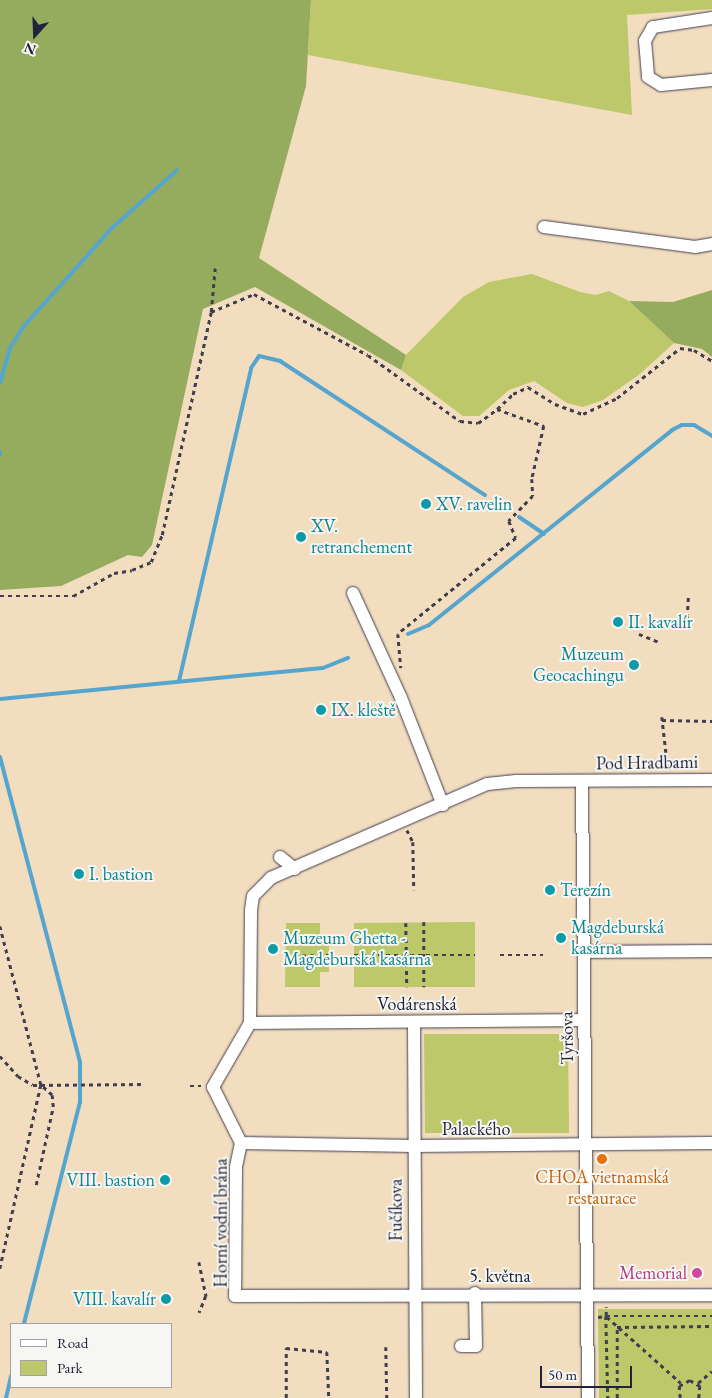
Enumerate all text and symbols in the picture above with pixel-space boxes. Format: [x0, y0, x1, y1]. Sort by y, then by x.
north arrow [10, 10, 60, 60]
text: N [21, 39, 38, 59]
place label: XV. ravelin [436, 493, 512, 515]
marker: XV. ravelin [420, 498, 432, 510]
place label: XV. retranchement [311, 516, 412, 558]
marker: XV. retranchement [295, 531, 307, 543]
place label: II. kavalír [628, 611, 693, 633]
marker: II. kavalír [612, 616, 624, 628]
place label: Muzeum Geocachingu [533, 644, 624, 686]
marker: Muzeum Geocachingu [628, 659, 640, 671]
place label: IX. kleště [331, 699, 396, 721]
marker: IX. kleště [315, 704, 327, 716]
street label: Pod Hradbami [596, 751, 698, 775]
place label: I. bastion [89, 863, 153, 885]
marker: I. bastion [73, 868, 85, 880]
place label: Terezín [560, 879, 611, 901]
marker: Terezín [544, 884, 556, 896]
place label: Magdeburská kasárna [571, 917, 664, 960]
place label: Muzeum Ghetta - Magdeburská kasárna [283, 928, 431, 971]
marker: Magdeburská kasárna [555, 932, 567, 944]
marker: Muzeum Ghetta - Magdeburská kasárna [267, 943, 279, 955]
street label: Vodárenská [377, 993, 457, 1015]
street label: Tyršova [556, 1011, 578, 1065]
street label: Palackého [442, 1118, 510, 1140]
marker: CHOA vietnamská restaurace [596, 1153, 608, 1165]
street label: Horní vodní brána [210, 1158, 232, 1288]
place label: CHOA vietnamská restaurace [535, 1167, 669, 1210]
place label: VIII. bastion [66, 1169, 155, 1191]
marker: VIII. bastion [159, 1174, 171, 1186]
street label: Fučíkova [385, 1179, 407, 1241]
place label: Memorial [619, 1262, 687, 1284]
street label: 5. května [469, 1265, 531, 1287]
marker: Memorial [691, 1267, 703, 1279]
place label: VIII. kavalír [73, 1288, 156, 1310]
marker: VIII. kavalír [160, 1293, 172, 1305]
legend [10, 1323, 172, 1388]
text: Road [57, 1333, 88, 1352]
scale bar [542, 1356, 634, 1388]
text: Park [57, 1358, 83, 1377]
text: 50 m [548, 1365, 577, 1384]

